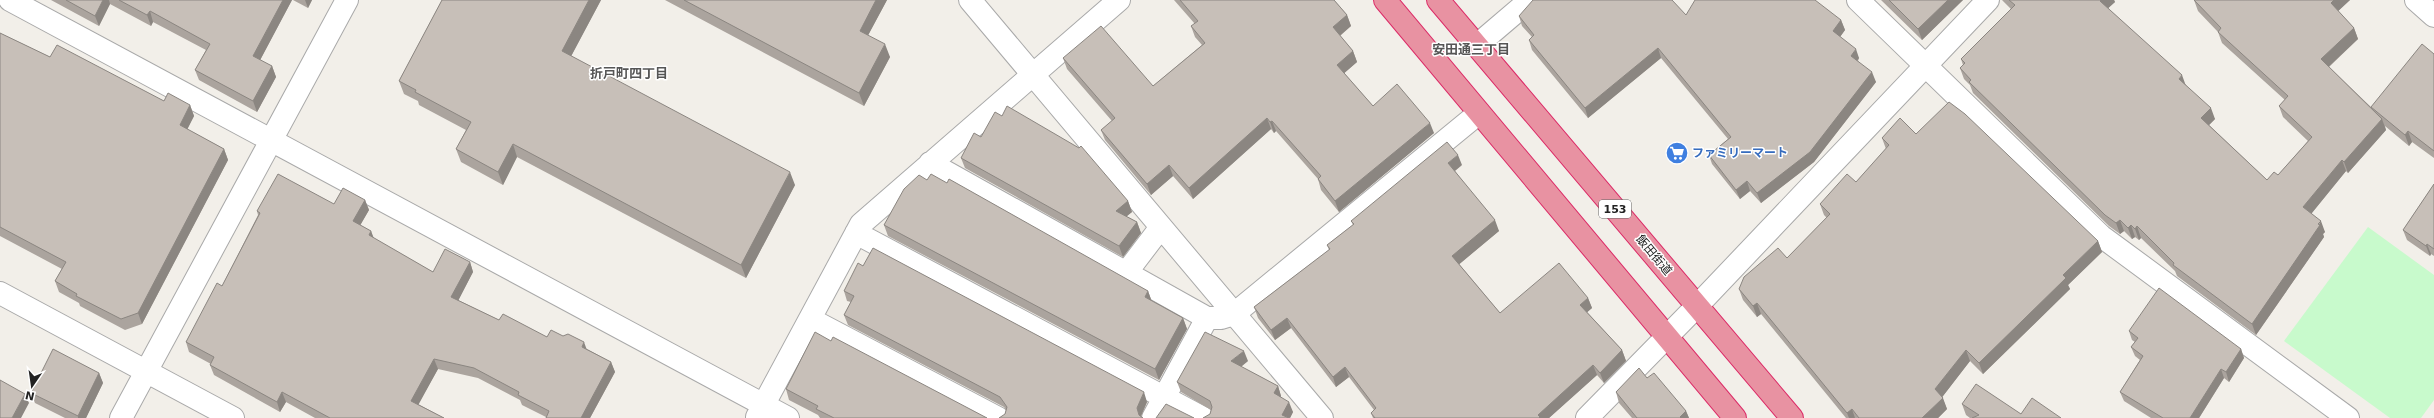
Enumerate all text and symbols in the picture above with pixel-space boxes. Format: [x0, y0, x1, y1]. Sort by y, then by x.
district label: 安田通三丁目 [1432, 42, 1510, 57]
district label: 折戸町四丁目 [590, 66, 668, 81]
supermarket icon: ファミリーマート [1664, 140, 1690, 166]
place label: ファミリーマート [1692, 146, 1788, 160]
road number: 153 [1599, 200, 1631, 218]
street label: 飯田街道 [1633, 232, 1675, 278]
north arrow [12, 366, 52, 406]
text: N [24, 388, 36, 403]

